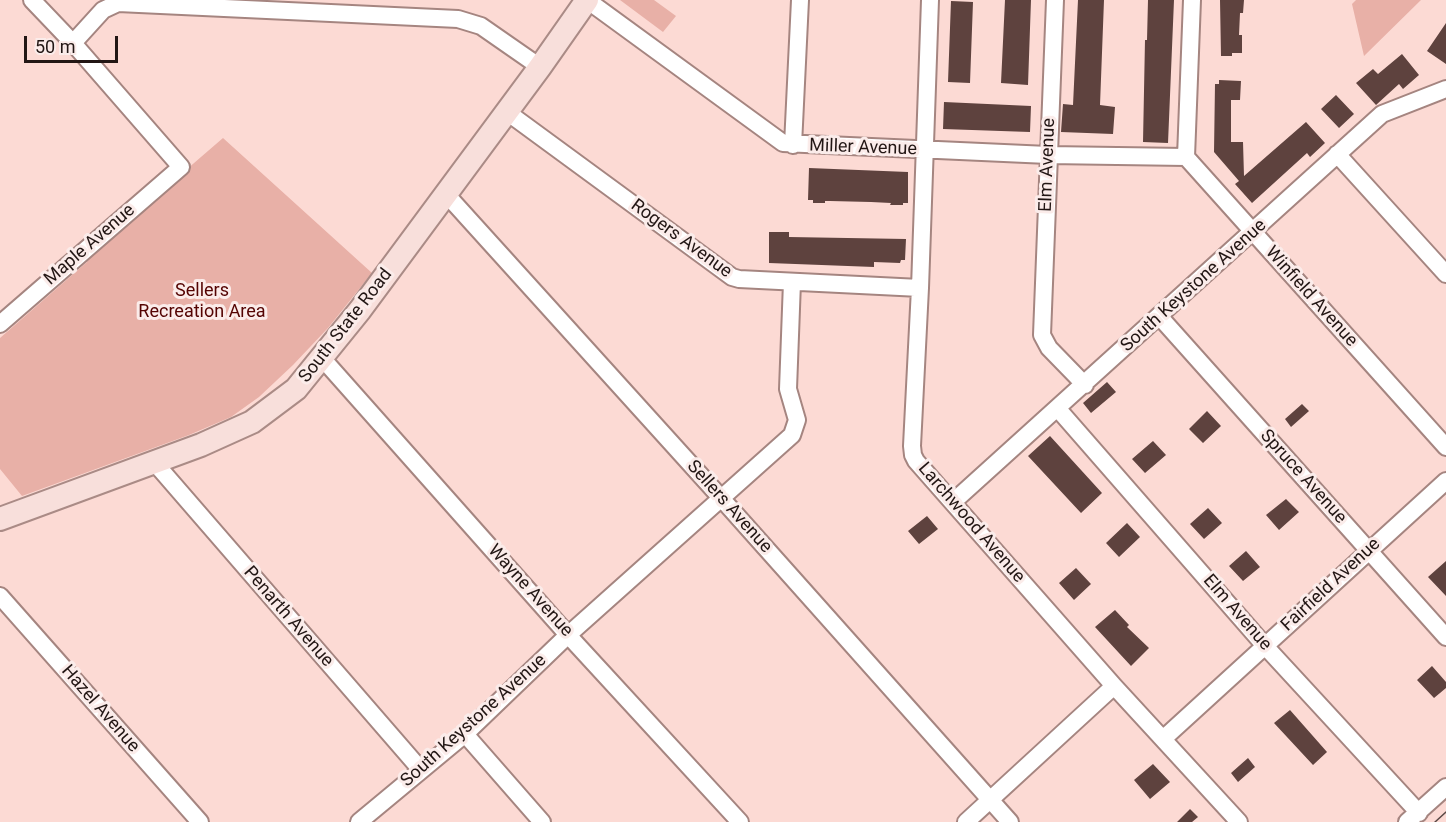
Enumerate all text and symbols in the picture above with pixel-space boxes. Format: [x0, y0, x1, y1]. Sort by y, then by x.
scale bar [27, 24, 122, 62]
text: 50 m [35, 36, 75, 57]
street label: Elm Avenue [1036, 118, 1060, 212]
street label: Miller Avenue [809, 135, 917, 161]
street label: Rogers Avenue [626, 195, 736, 283]
street label: Maple Avenue [40, 200, 140, 290]
street label: South Keystone Avenue [1117, 215, 1271, 357]
street label: Winfield Avenue [1260, 242, 1362, 352]
street label: South State Road [295, 265, 397, 387]
park label: Sellers Recreation Area [138, 280, 266, 322]
street label: Spruce Avenue [1255, 426, 1351, 528]
street label: Sellers Avenue [682, 456, 776, 558]
street label: Larchwood Avenue [913, 458, 1029, 588]
street label: Fairfield Avenue [1277, 534, 1385, 636]
street label: Wayne Avenue [483, 540, 577, 642]
street label: Penarth Avenue [238, 562, 338, 672]
street label: Elm Avenue [1198, 571, 1276, 655]
street label: South Keystone Avenue [397, 650, 551, 792]
street label: Hazel Avenue [56, 661, 144, 757]

